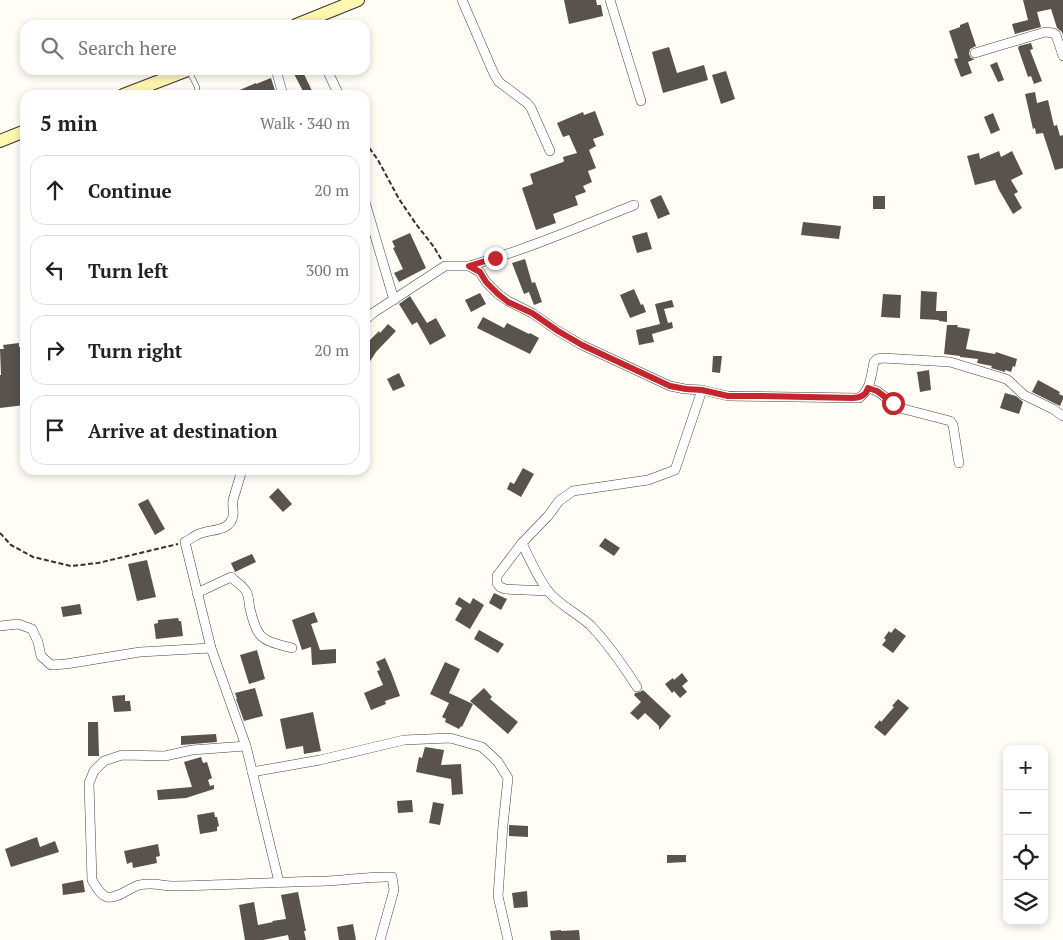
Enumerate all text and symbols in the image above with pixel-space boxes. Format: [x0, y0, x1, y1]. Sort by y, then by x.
search box [20, 20, 370, 75]
icon: search [38, 34, 66, 62]
text: Search here [78, 35, 177, 60]
text: 5 min [40, 109, 97, 137]
text: Walk · 340 m [260, 112, 350, 134]
icon: ahead [41, 176, 69, 204]
text: Continue [88, 178, 172, 203]
text: 20 m [314, 179, 349, 201]
route end [484, 247, 507, 270]
icon: left [41, 256, 69, 284]
text: Turn left [88, 258, 169, 283]
text: 300 m [306, 259, 349, 281]
icon: right [41, 336, 69, 364]
text: Turn right [88, 338, 182, 363]
text: 20 m [314, 339, 349, 361]
route start [882, 392, 905, 415]
icon: arrive [41, 416, 69, 444]
text: Arrive at destination [88, 418, 277, 443]
map controls [1003, 745, 1048, 925]
button: + [1003, 745, 1048, 790]
button: − [1003, 790, 1048, 835]
button: locate [1003, 835, 1048, 880]
button: layers [1003, 880, 1048, 925]

